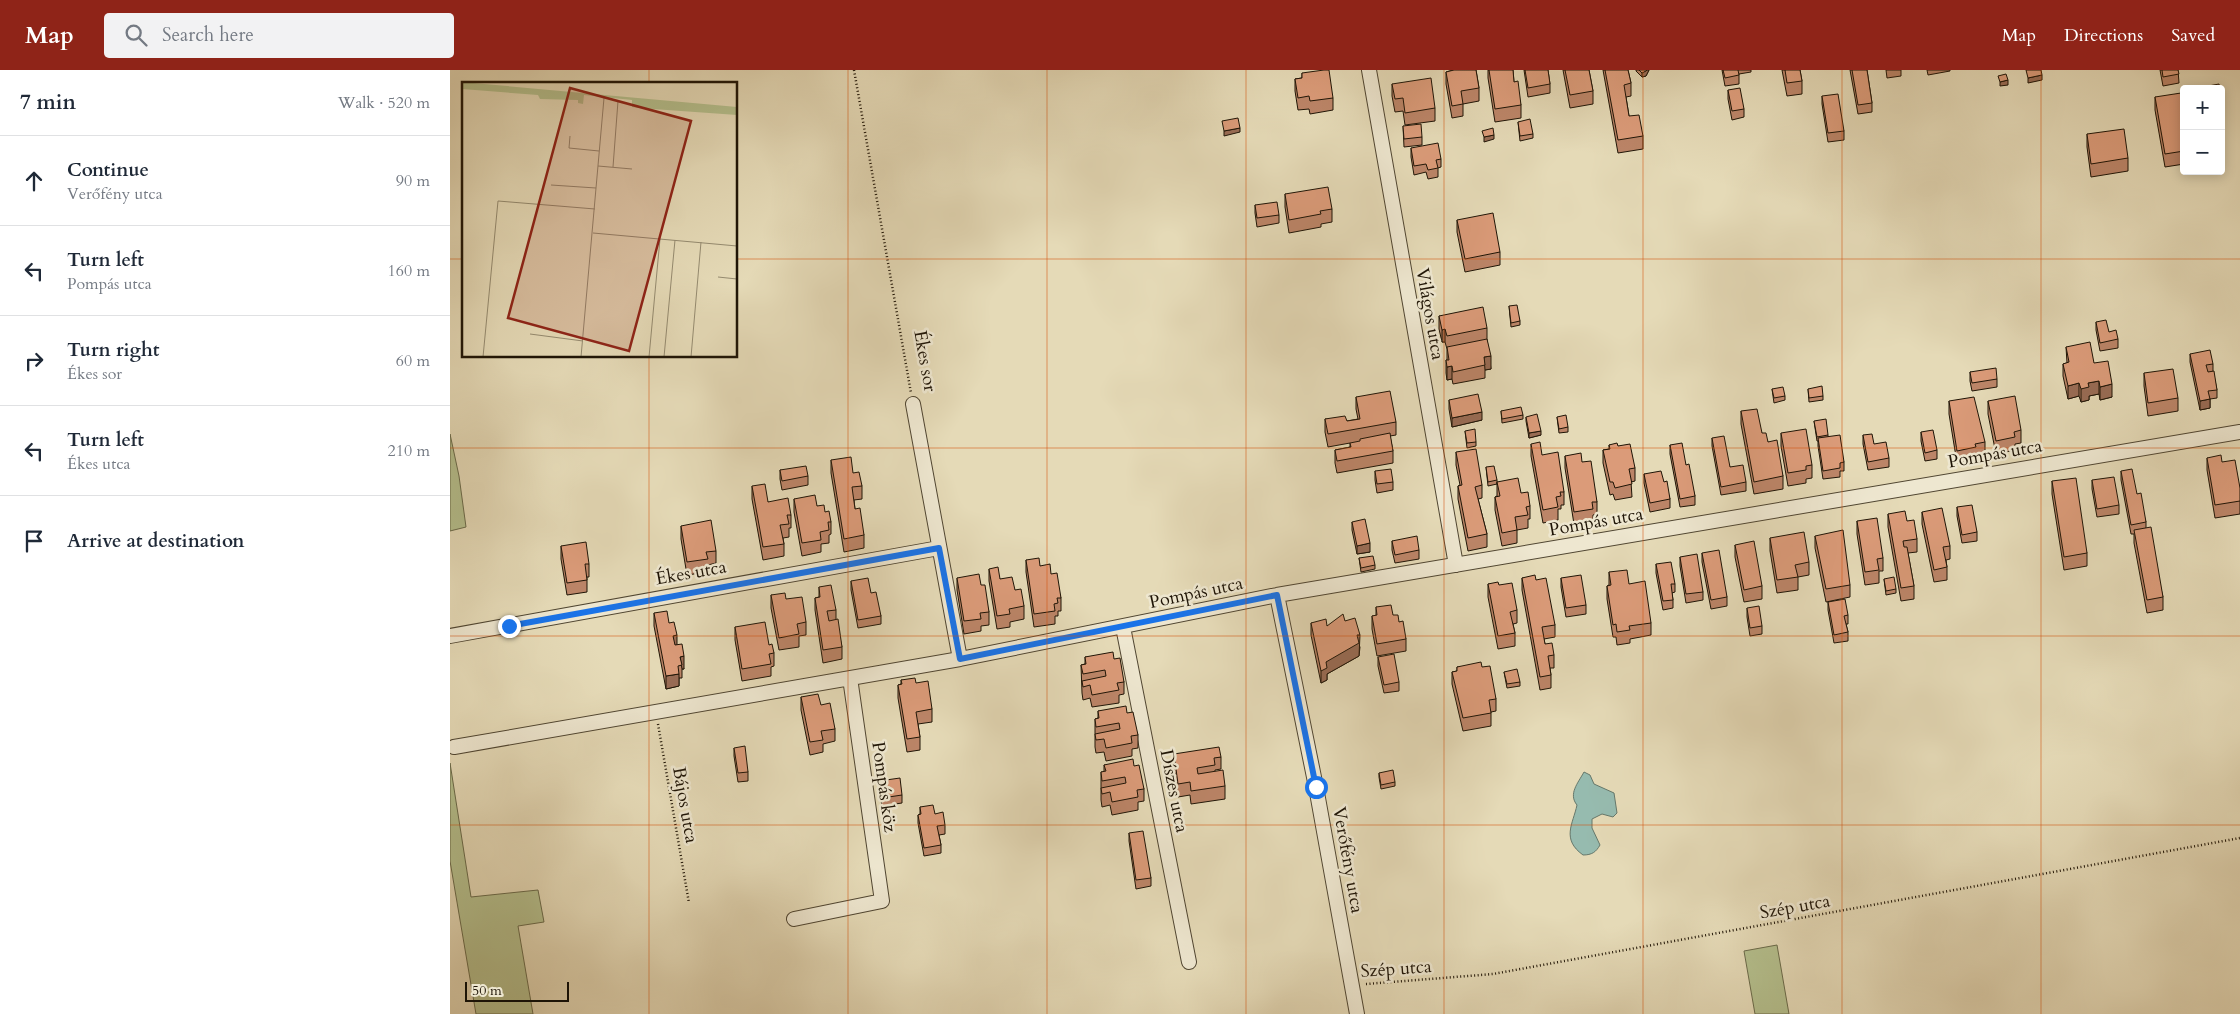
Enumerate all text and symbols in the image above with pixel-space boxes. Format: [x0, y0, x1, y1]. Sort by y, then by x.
search box [104, 13, 454, 58]
text: Map [25, 19, 74, 52]
icon: search [122, 21, 150, 49]
text: Search here [162, 22, 254, 48]
text: Map [2002, 23, 2036, 48]
text: Directions [2064, 23, 2143, 48]
text: Saved [2171, 23, 2215, 48]
inset map [462, 82, 738, 358]
map controls [2180, 85, 2225, 175]
button: + [2180, 85, 2225, 130]
text: 7 min [20, 88, 76, 117]
text: Walk · 520 m [338, 92, 430, 114]
button: − [2180, 130, 2225, 175]
text: Continue [67, 157, 149, 183]
icon: ahead [20, 167, 48, 195]
text: 90 m [396, 170, 430, 192]
text: Verőfény utca [67, 183, 163, 205]
text: Turn left [67, 247, 144, 273]
icon: left [20, 257, 48, 285]
text: 160 m [388, 260, 430, 282]
street label: Világos utca [1410, 266, 1450, 362]
text: Pompás utca [67, 273, 152, 295]
street label: Ékes sor [907, 328, 943, 394]
text: Turn right [67, 337, 159, 363]
icon: right [20, 347, 48, 375]
text: 60 m [396, 350, 430, 372]
text: Ékes sor [67, 363, 122, 385]
text: Turn left [67, 427, 144, 453]
street label: Pompás utca [1946, 433, 2044, 475]
icon: left [20, 437, 48, 465]
text: 210 m [388, 440, 430, 462]
text: Ékes utca [67, 453, 130, 475]
street label: Pompás utca [1547, 501, 1645, 543]
icon: arrive [20, 527, 48, 555]
text: Arrive at destination [67, 528, 244, 554]
street label: Ékes utca [654, 554, 729, 592]
street label: Pompás utca [1147, 571, 1245, 615]
route end [498, 615, 521, 638]
street label: Pompás köz [865, 740, 903, 834]
street label: Díszes utca [1154, 747, 1194, 835]
street label: Bájos utca [666, 765, 704, 845]
route start [1305, 776, 1328, 799]
street label: Verőfény utca [1326, 805, 1370, 915]
street label: Szép utca [1758, 888, 1832, 925]
street label: Szép utca [1360, 954, 1433, 984]
scale bar [465, 979, 569, 1002]
text: 50 m [472, 981, 502, 1000]

